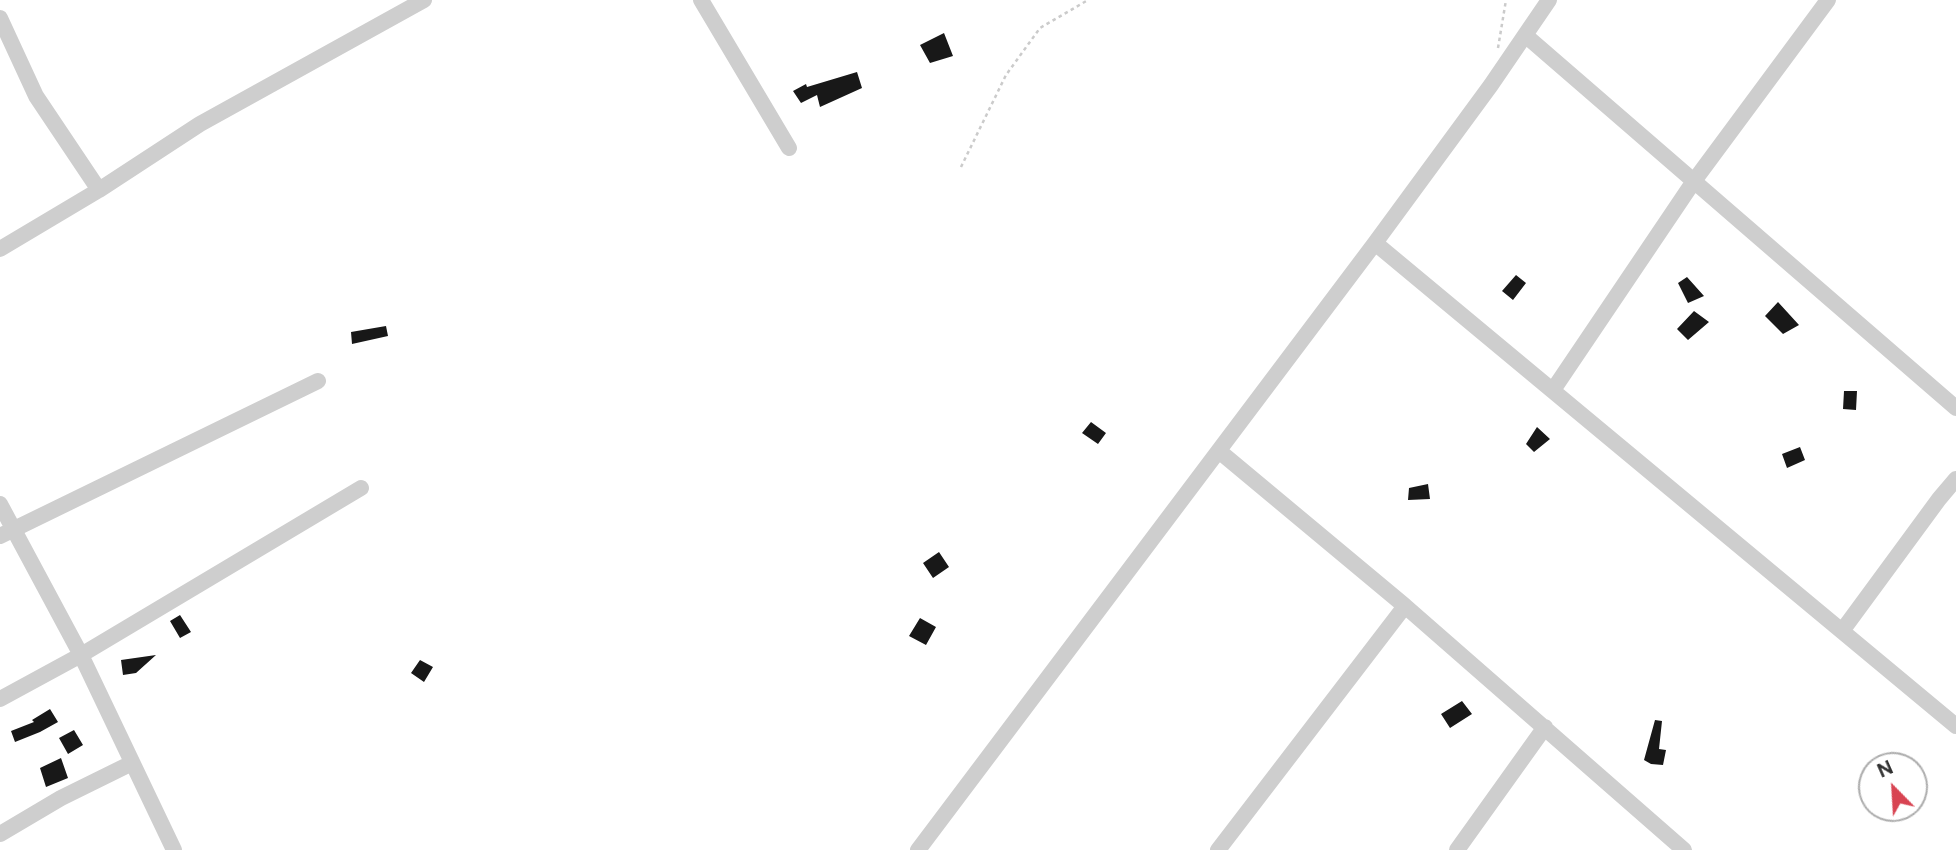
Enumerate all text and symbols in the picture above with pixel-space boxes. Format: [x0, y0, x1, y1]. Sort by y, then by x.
north arrow [1858, 752, 1928, 822]
text: N [1874, 756, 1896, 783]

